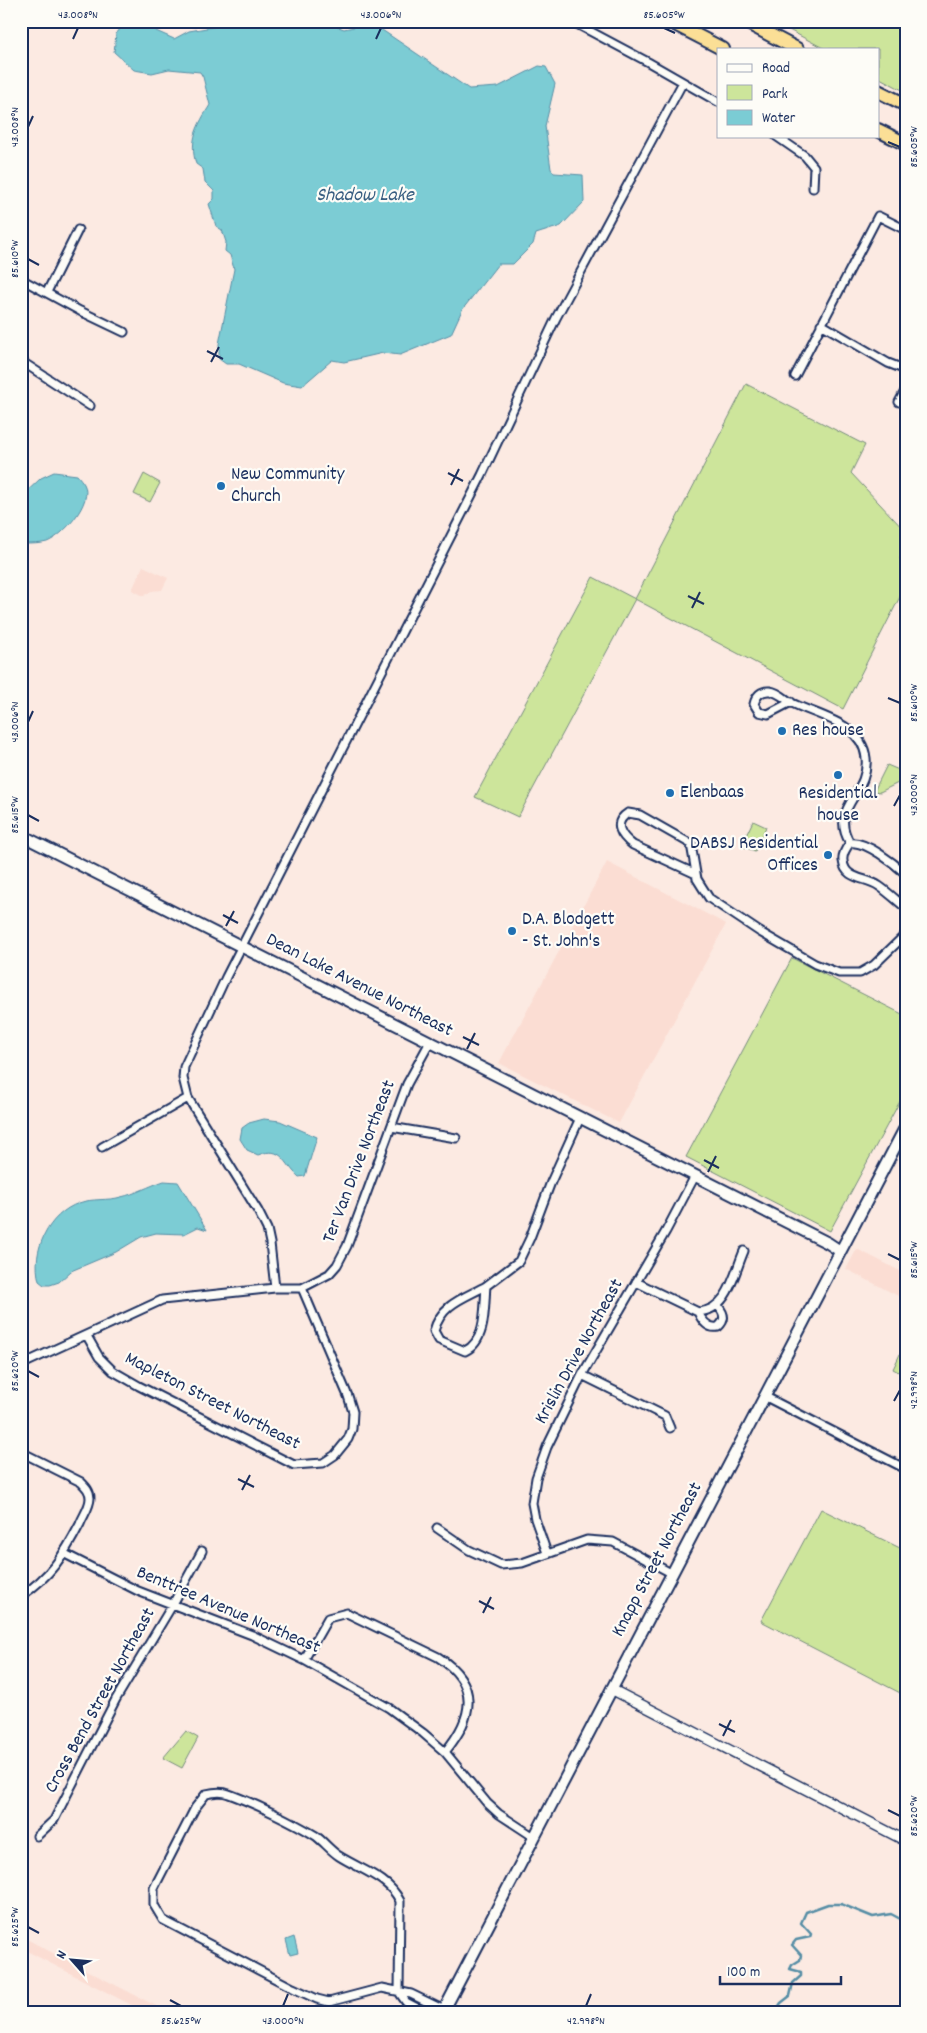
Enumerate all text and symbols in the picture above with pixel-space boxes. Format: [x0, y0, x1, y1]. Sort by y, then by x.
text: 43.008°N [58, 7, 98, 24]
text: 43.006°N [360, 7, 402, 24]
text: 85.605°W [643, 7, 685, 24]
legend [717, 48, 880, 138]
text: Road [762, 58, 790, 80]
text: Park [762, 84, 788, 106]
text: 43.008°N [7, 107, 24, 147]
text: Water [762, 108, 796, 130]
text: 85.605°W [906, 126, 923, 168]
water label: Shadow Lake [316, 182, 415, 210]
text: 85.610°W [7, 240, 24, 278]
place label: New Community Church [231, 462, 345, 511]
marker: New Community Church [215, 480, 227, 492]
text: 85.610°W [906, 684, 923, 722]
text: 43.006°N [7, 701, 24, 743]
place label: Res house [792, 718, 864, 745]
marker: Res house [776, 725, 788, 737]
marker: Residential house [832, 769, 844, 781]
text: 43.000°N [906, 774, 923, 816]
place label: Elenbaas [680, 780, 744, 807]
place label: Residential house [798, 781, 878, 830]
marker: Elenbaas [664, 787, 676, 799]
text: 85.615°W [7, 796, 24, 834]
place label: DABSJ Residential Offices [690, 831, 818, 880]
marker: DABSJ Residential Offices [822, 849, 834, 861]
place label: D.A. Blodgett - St. John's [522, 907, 614, 956]
marker: D.A. Blodgett - St. John's [506, 925, 518, 937]
street label: Dean Lake Avenue Northeast [261, 927, 457, 1045]
street label: Ter Van Drive Northeast [317, 1077, 403, 1247]
text: 85.615°W [906, 1241, 923, 1279]
street label: Krislin Drive Northeast [529, 1274, 631, 1430]
street label: Mapleton Street Northeast [120, 1346, 304, 1458]
text: 85.620°W [7, 1351, 24, 1391]
text: 42.998°N [906, 1371, 923, 1409]
street label: Knapp Street Northeast [606, 1478, 710, 1642]
street label: Benttree Avenue Northeast [132, 1560, 324, 1662]
street label: Cross Bend Street Northeast [39, 1603, 163, 1799]
text: 85.620°W [906, 1796, 923, 1836]
text: 85.625°W [7, 1907, 24, 1947]
north arrow [48, 1936, 98, 1986]
text: N [52, 1947, 73, 1963]
scale bar [720, 1953, 841, 1985]
text: 100 m [727, 1962, 760, 1984]
text: 85.625°W [161, 2013, 201, 2030]
text: 43.000°N [262, 2013, 304, 2030]
text: 42.998°N [567, 2013, 605, 2030]

